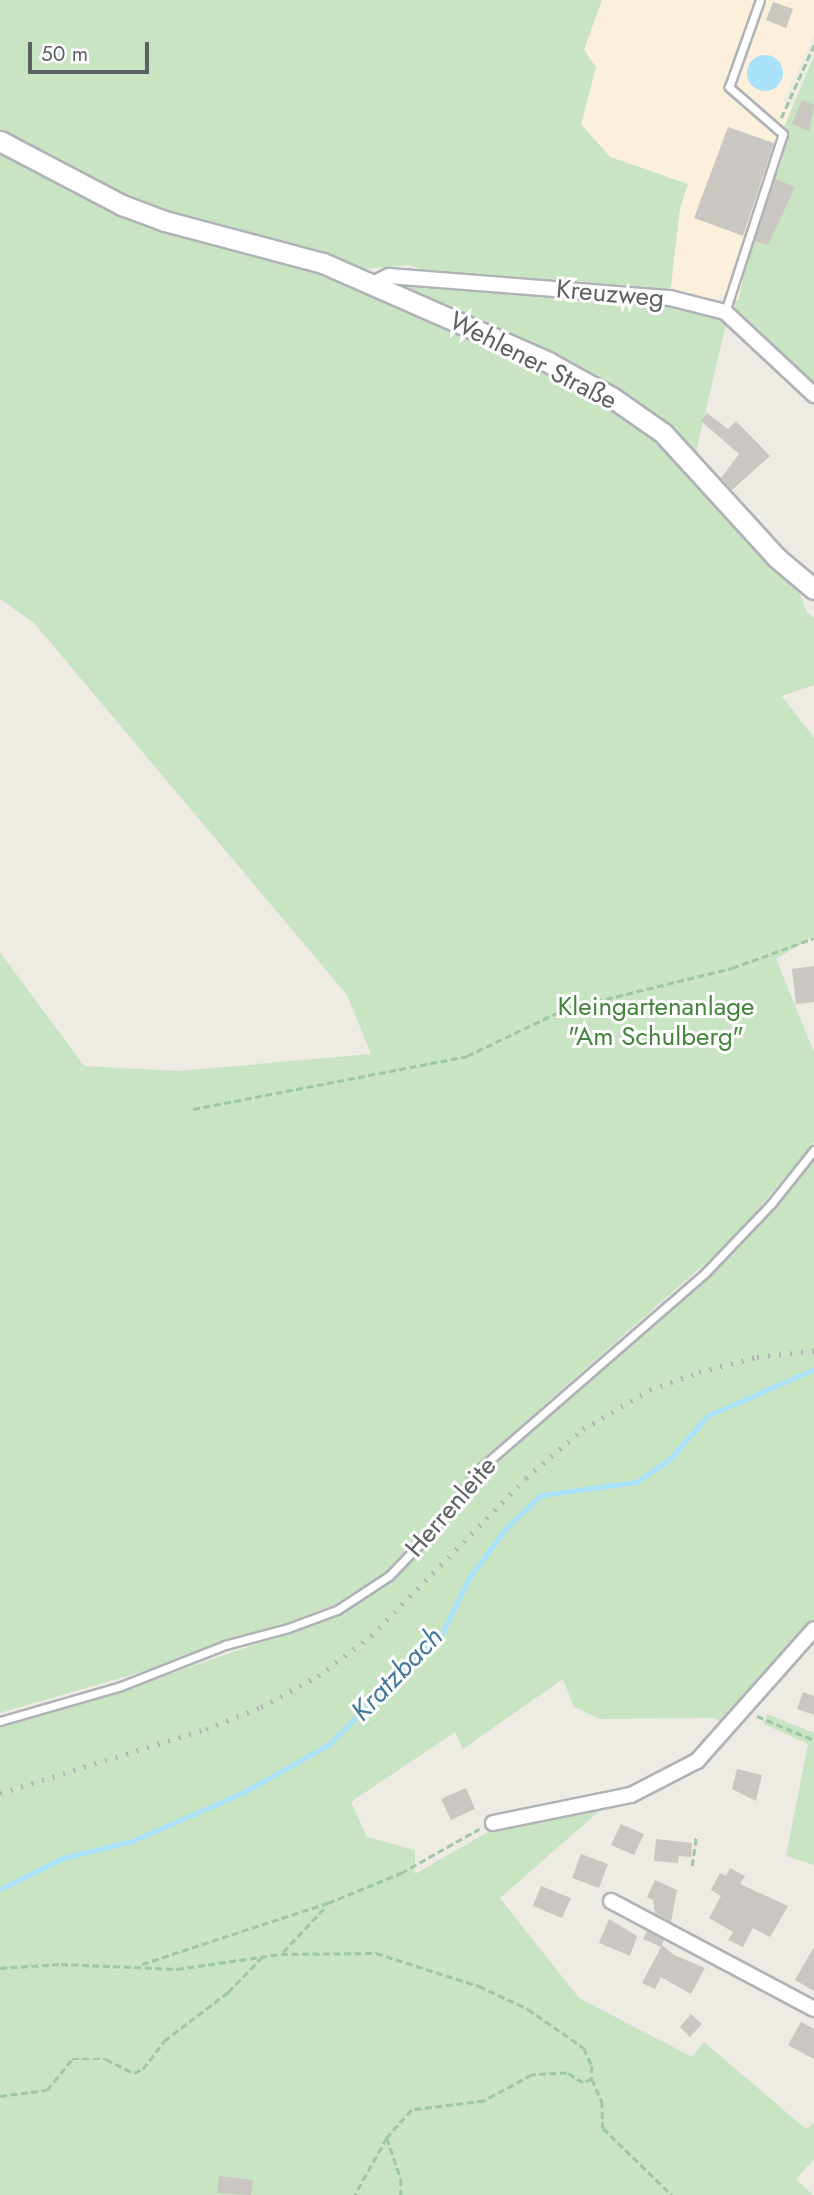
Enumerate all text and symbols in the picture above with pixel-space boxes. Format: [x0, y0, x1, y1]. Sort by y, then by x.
scale bar [32, 28, 152, 72]
text: 50 m [41, 39, 88, 69]
street label: Kreuzweg [555, 274, 665, 314]
street label: Wehlener Straße [444, 305, 622, 417]
park label: Kleingartenanlage "Am Schulberg" [558, 991, 754, 1052]
street label: Herrenleite [399, 1451, 503, 1563]
water label: Kratzbach [344, 1620, 450, 1728]

